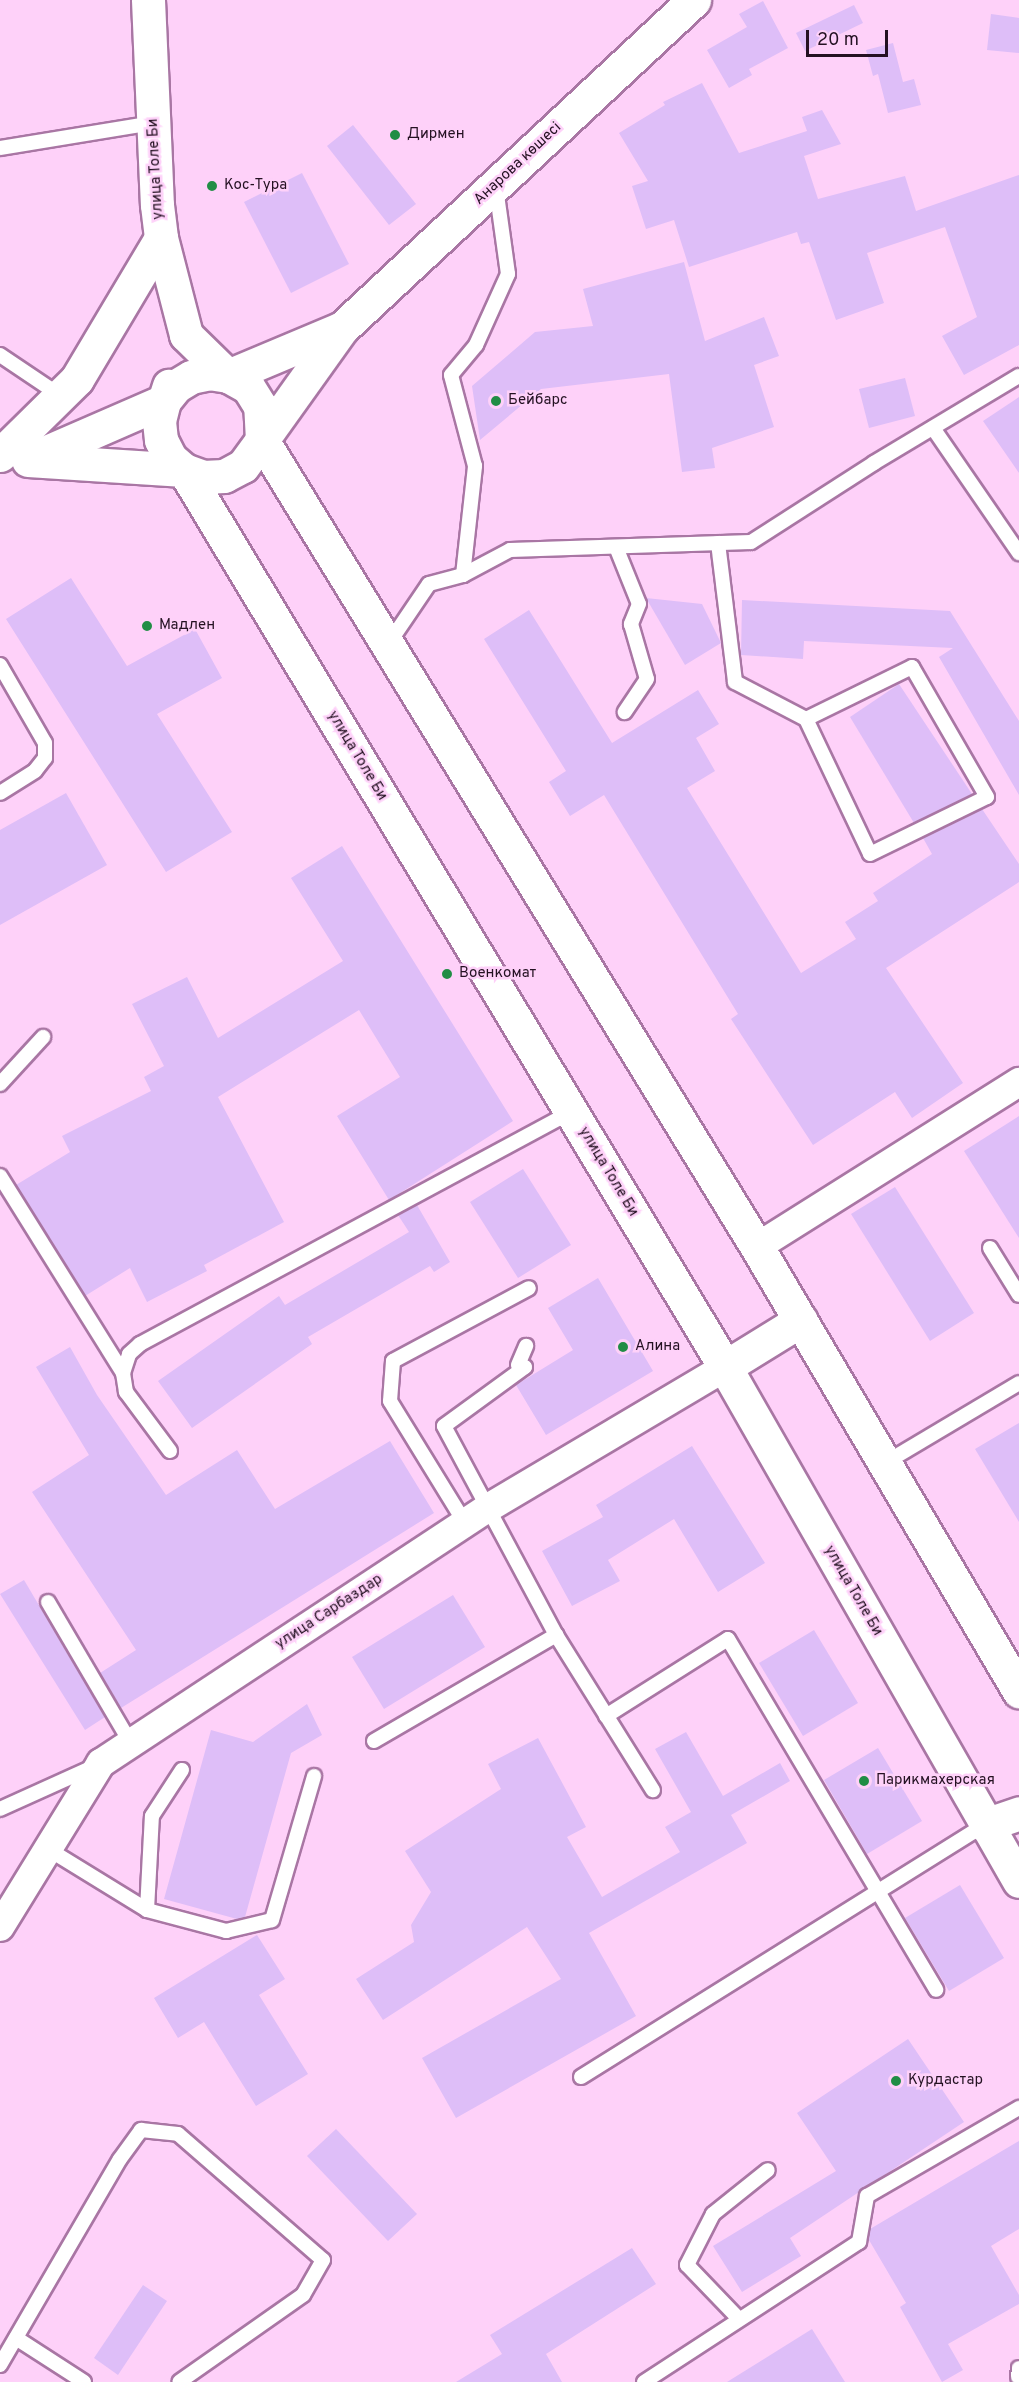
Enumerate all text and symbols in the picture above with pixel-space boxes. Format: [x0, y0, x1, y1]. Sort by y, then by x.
scale bar [809, 18, 892, 56]
text: 20 m [817, 29, 859, 52]
street label: улица Толе Би [144, 118, 168, 220]
street label: Анарова көшесі [471, 119, 565, 209]
place label: Дирмен [407, 126, 465, 144]
marker: Дирмен [388, 128, 402, 142]
place label: Кос-Тура [224, 177, 287, 195]
marker: Кос-Тура [205, 179, 219, 193]
place label: Бейбарс [508, 392, 568, 410]
marker: Бейбарс [489, 394, 503, 408]
place label: Мадлен [159, 617, 215, 635]
marker: Мадлен [140, 619, 154, 633]
street label: улица Толе Би [323, 708, 391, 804]
place label: Военкомат [459, 965, 536, 983]
marker: Военкомат [440, 967, 454, 981]
street label: улица Толе Би [574, 1124, 642, 1220]
place label: Алина [635, 1338, 680, 1356]
marker: Алина [616, 1340, 630, 1354]
street label: улица Толе Би [820, 1542, 886, 1640]
street label: улица Сарбаздар [272, 1571, 386, 1653]
place label: Парикмахерская [876, 1772, 995, 1790]
marker: Парикмахерская [857, 1774, 871, 1788]
place label: Курдастар [908, 2072, 983, 2090]
marker: Курдастар [889, 2074, 903, 2088]

